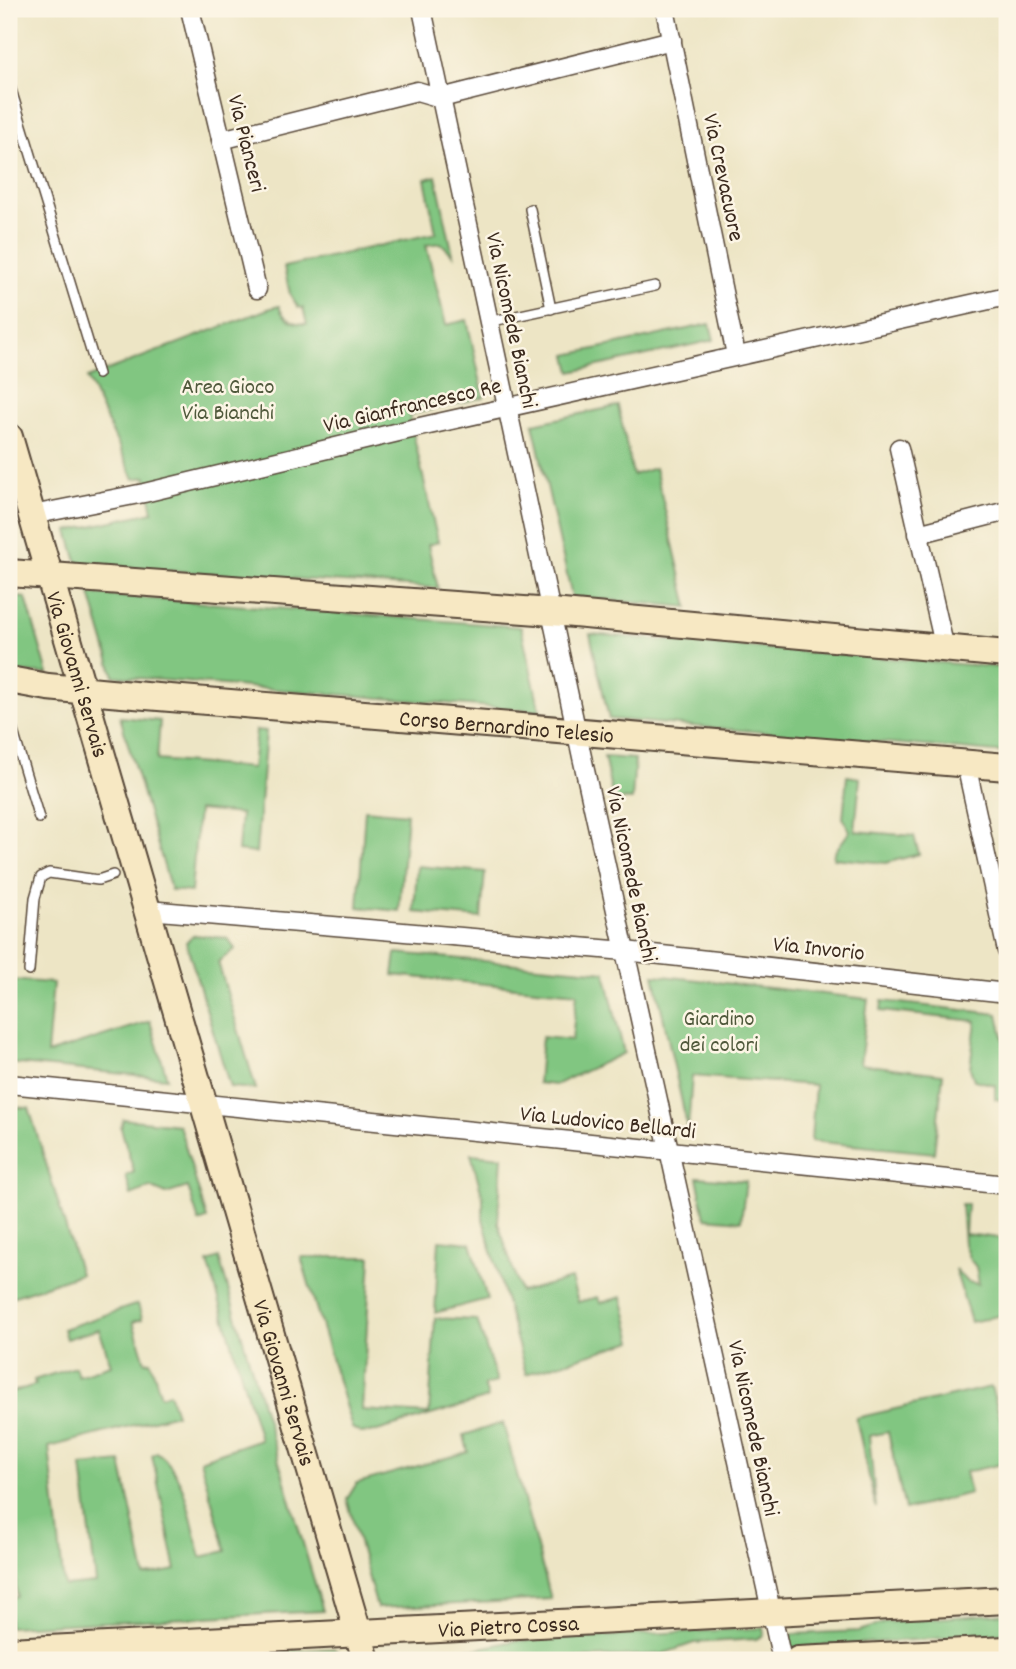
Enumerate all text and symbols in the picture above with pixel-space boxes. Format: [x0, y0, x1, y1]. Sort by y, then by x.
street label: Via Pianceri [217, 92, 273, 196]
street label: Via Crevacuore [692, 111, 751, 245]
street label: Via Nicomede Bianchi [475, 230, 544, 412]
street label: Via Gianfrancesco Re [321, 371, 505, 444]
park label: Area Gioco Via Bianchi [182, 372, 274, 431]
street label: Via Giovanni Servais [35, 588, 115, 762]
street label: Corso Bernardino Telesio [398, 704, 615, 755]
street label: Via Nicomede Bianchi [595, 784, 664, 966]
street label: Via Invorio [771, 929, 866, 972]
park label: Giardino dei colori [680, 1004, 758, 1063]
street label: Via Ludovico Bellardi [518, 1099, 697, 1150]
street label: Via Giovanni Servais [242, 1296, 322, 1471]
street label: Via Nicomede Bianchi [717, 1338, 786, 1520]
street label: Via Pietro Cossa [438, 1609, 581, 1649]

